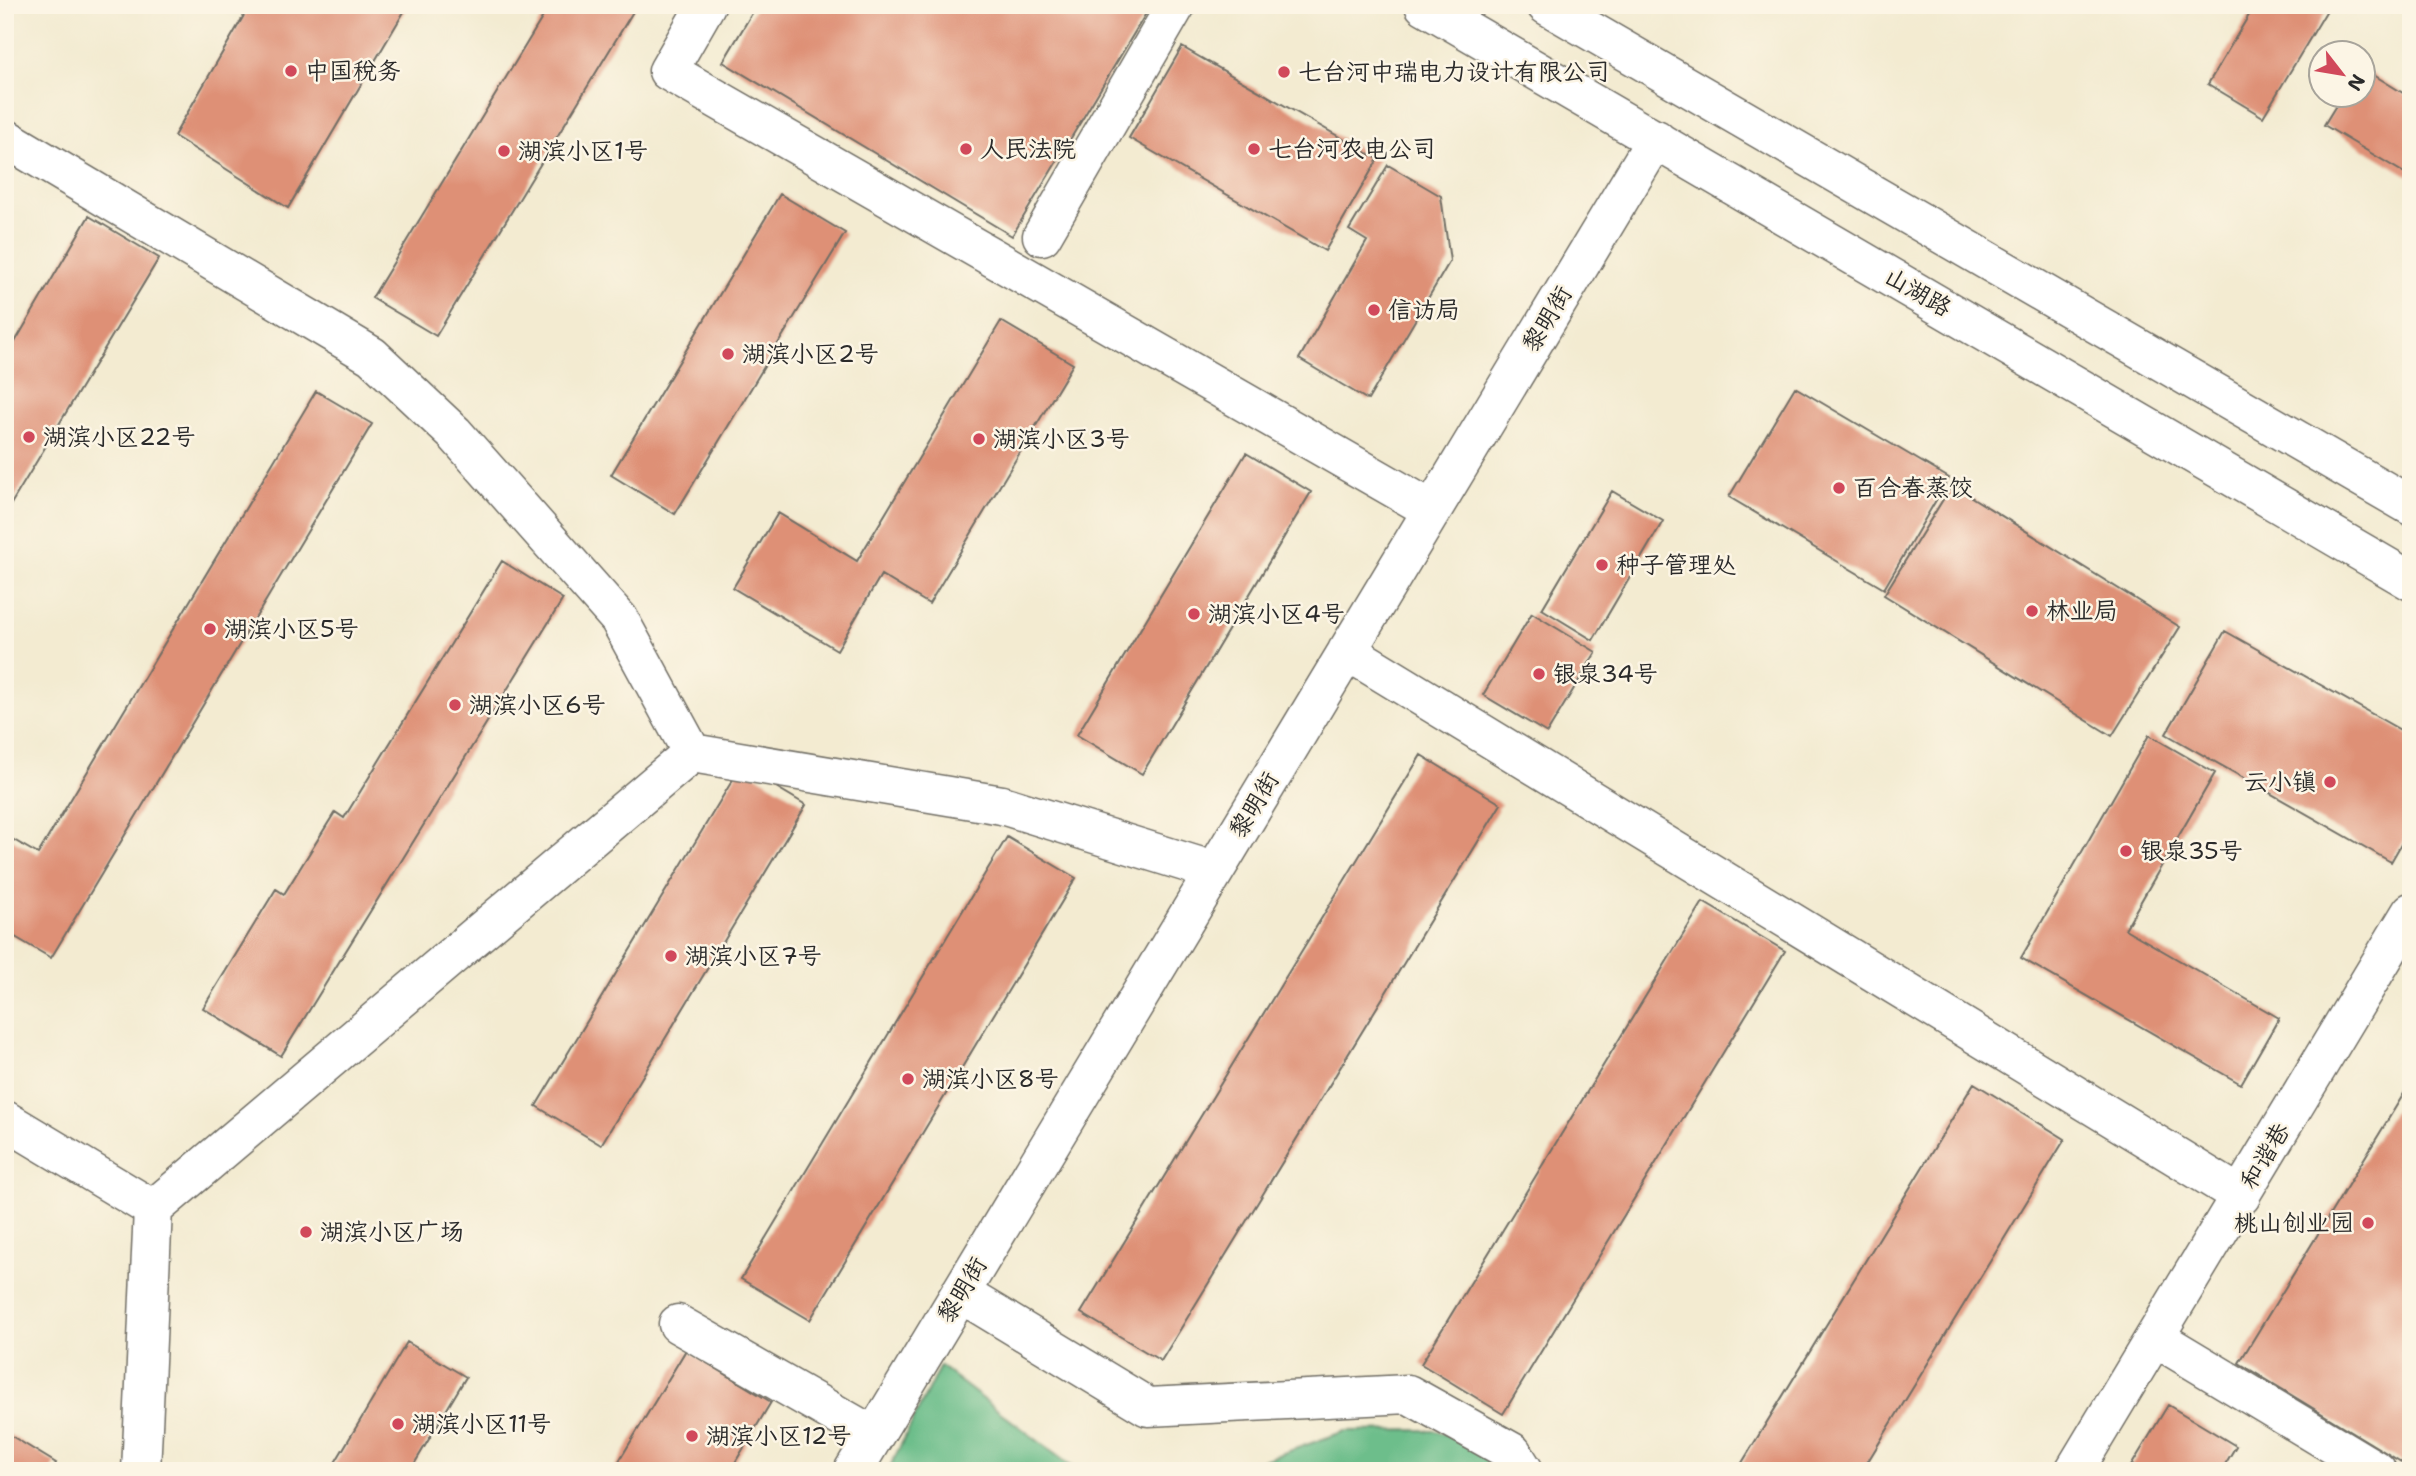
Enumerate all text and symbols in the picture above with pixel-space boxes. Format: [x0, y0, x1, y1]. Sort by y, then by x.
north arrow [2308, 38, 2378, 108]
place label: 中国税务 [305, 55, 401, 87]
place label: 七台河中瑞电力设计有限公司 [1298, 56, 1610, 88]
marker: 中国税务 [283, 63, 299, 79]
marker: 七台河中瑞电力设计有限公司 [1276, 64, 1292, 80]
text: N [2342, 70, 2371, 95]
place label: 人民法院 [980, 133, 1076, 165]
place label: 七台河农电公司 [1268, 133, 1436, 165]
place label: 湖滨小区1号 [518, 135, 648, 167]
marker: 人民法院 [958, 141, 974, 157]
marker: 七台河农电公司 [1246, 141, 1262, 157]
marker: 湖滨小区1号 [496, 143, 512, 159]
street label: 山湖路 [1879, 260, 1957, 324]
street label: 黎明街 [1515, 280, 1579, 358]
place label: 信访局 [1388, 294, 1460, 326]
marker: 信访局 [1366, 302, 1382, 318]
place label: 湖滨小区2号 [742, 338, 879, 370]
marker: 湖滨小区2号 [720, 346, 736, 362]
place label: 湖滨小区22号 [43, 421, 195, 453]
place label: 湖滨小区3号 [993, 423, 1130, 455]
marker: 湖滨小区22号 [21, 429, 37, 445]
marker: 湖滨小区3号 [971, 431, 987, 447]
place label: 百合春蒸饺 [1853, 472, 1973, 504]
marker: 百合春蒸饺 [1831, 480, 1847, 496]
place label: 种子管理处 [1616, 549, 1736, 581]
marker: 种子管理处 [1594, 557, 1610, 573]
place label: 林业局 [2046, 595, 2118, 627]
place label: 湖滨小区4号 [1208, 598, 1345, 630]
marker: 林业局 [2024, 603, 2040, 619]
marker: 湖滨小区4号 [1186, 606, 1202, 622]
place label: 湖滨小区5号 [224, 613, 359, 645]
marker: 湖滨小区5号 [202, 621, 218, 637]
place label: 银泉34号 [1553, 658, 1658, 690]
marker: 银泉34号 [1531, 666, 1547, 682]
place label: 湖滨小区6号 [469, 689, 606, 721]
marker: 湖滨小区6号 [447, 697, 463, 713]
street label: 黎明街 [1222, 766, 1286, 844]
place label: 云小镇 [2244, 766, 2316, 798]
marker: 云小镇 [2322, 774, 2338, 790]
place label: 银泉35号 [2140, 835, 2243, 867]
marker: 银泉35号 [2118, 843, 2134, 859]
place label: 湖滨小区7号 [685, 940, 822, 972]
marker: 湖滨小区7号 [663, 948, 679, 964]
place label: 湖滨小区8号 [922, 1063, 1059, 1095]
marker: 湖滨小区8号 [900, 1071, 916, 1087]
street label: 和谐巷 [2233, 1117, 2297, 1195]
place label: 桃山创业园 [2234, 1207, 2354, 1239]
marker: 桃山创业园 [2360, 1215, 2376, 1231]
place label: 湖滨小区广场 [320, 1216, 464, 1248]
marker: 湖滨小区广场 [298, 1224, 314, 1240]
street label: 黎明街 [930, 1251, 994, 1329]
place label: 湖滨小区11号 [412, 1408, 551, 1440]
marker: 湖滨小区11号 [390, 1416, 406, 1432]
place label: 湖滨小区12号 [706, 1420, 852, 1452]
marker: 湖滨小区12号 [684, 1428, 700, 1444]

